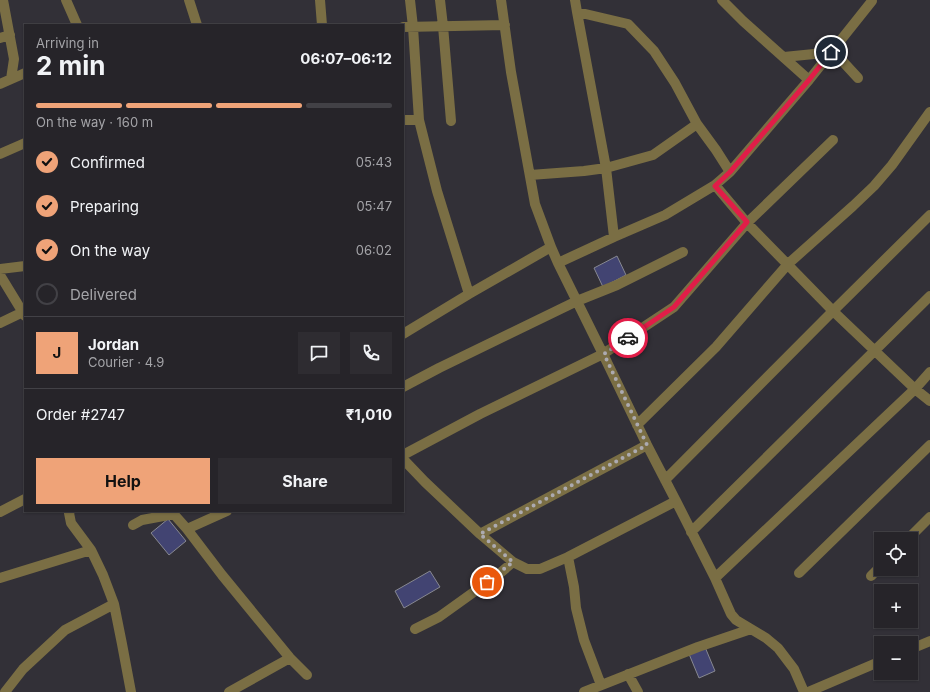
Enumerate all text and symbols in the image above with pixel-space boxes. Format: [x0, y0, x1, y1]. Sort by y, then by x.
text: Arriving in [36, 35, 99, 51]
pin [814, 35, 848, 69]
icon: home [820, 41, 842, 63]
text: 06:07–06:12 [300, 49, 392, 68]
text: 2 min [36, 50, 106, 81]
text: On the way · 160 m [36, 114, 153, 130]
icon: check [36, 151, 58, 173]
text: Confirmed [70, 153, 145, 172]
text: 05:43 [356, 154, 392, 170]
icon: check [36, 195, 58, 217]
text: Preparing [70, 197, 139, 216]
text: 05:47 [356, 198, 392, 214]
icon: check [36, 239, 58, 261]
text: On the way [70, 241, 150, 260]
text: 06:02 [356, 242, 392, 258]
text: Delivered [70, 285, 137, 304]
courier [608, 318, 648, 358]
icon: car [617, 327, 639, 349]
button: chat [298, 332, 340, 374]
button: phone [350, 332, 392, 374]
text: Jordan [88, 335, 139, 354]
text: J [53, 343, 61, 362]
text: Courier · 4.9 [88, 354, 164, 370]
text: Order #2747 [36, 405, 125, 424]
text: ₹1,010 [346, 405, 392, 424]
button: Help [36, 458, 210, 504]
button: Share [218, 458, 392, 504]
map controls [874, 532, 918, 680]
button: locate [874, 532, 918, 576]
pin [470, 565, 504, 599]
icon: bag [476, 571, 498, 593]
button: + [874, 584, 918, 628]
button: − [874, 636, 918, 680]

